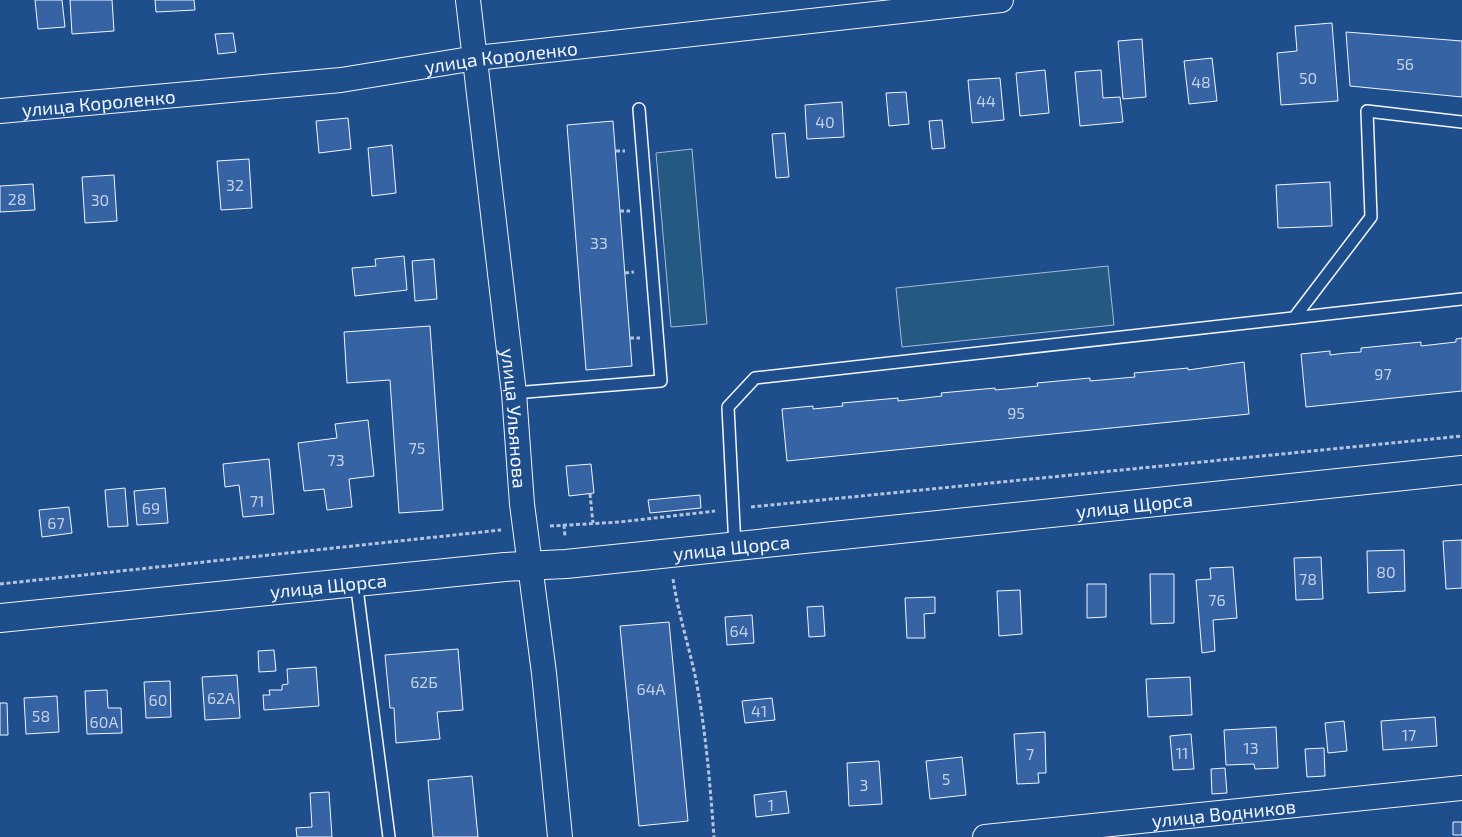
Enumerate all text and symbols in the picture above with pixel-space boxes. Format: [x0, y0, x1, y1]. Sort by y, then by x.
street label: улица Короленко [423, 35, 579, 79]
house number: 56 [1396, 54, 1414, 73]
house number: 50 [1299, 68, 1317, 87]
house number: 48 [1191, 72, 1211, 91]
street label: улица Короленко [21, 84, 176, 121]
house number: 44 [976, 91, 996, 110]
house number: 40 [815, 112, 835, 131]
house number: 32 [226, 175, 244, 194]
house number: 28 [8, 189, 26, 208]
house number: 30 [91, 190, 109, 209]
house number: 33 [590, 233, 608, 252]
street label: улица Ульянова [496, 347, 532, 489]
house number: 97 [1374, 364, 1392, 383]
house number: 95 [1007, 403, 1025, 422]
house number: 75 [409, 438, 425, 457]
house number: 73 [327, 450, 345, 469]
street label: улица Щорса [1075, 487, 1194, 523]
house number: 71 [250, 491, 264, 510]
house number: 69 [142, 498, 160, 517]
house number: 67 [47, 513, 65, 532]
street label: улица Щорса [672, 529, 791, 565]
house number: 80 [1376, 562, 1396, 581]
street label: улица Щорса [269, 568, 388, 603]
house number: 78 [1299, 569, 1317, 588]
house number: 76 [1208, 590, 1226, 609]
house number: 64 [730, 621, 749, 640]
house number: 62Б [410, 672, 438, 691]
house number: 64А [637, 679, 666, 698]
house number: 62А [207, 688, 235, 707]
house number: 60 [149, 690, 167, 709]
house number: 41 [751, 701, 767, 720]
house number: 58 [32, 706, 50, 725]
house number: 60А [90, 712, 118, 731]
house number: 17 [1402, 725, 1416, 744]
house number: 13 [1243, 738, 1259, 757]
house number: 11 [1176, 743, 1188, 762]
house number: 7 [1026, 744, 1034, 763]
house number: 5 [942, 769, 950, 788]
house number: 3 [860, 775, 868, 794]
street label: улица Водников [1151, 794, 1297, 832]
house number: 1 [768, 795, 774, 814]

